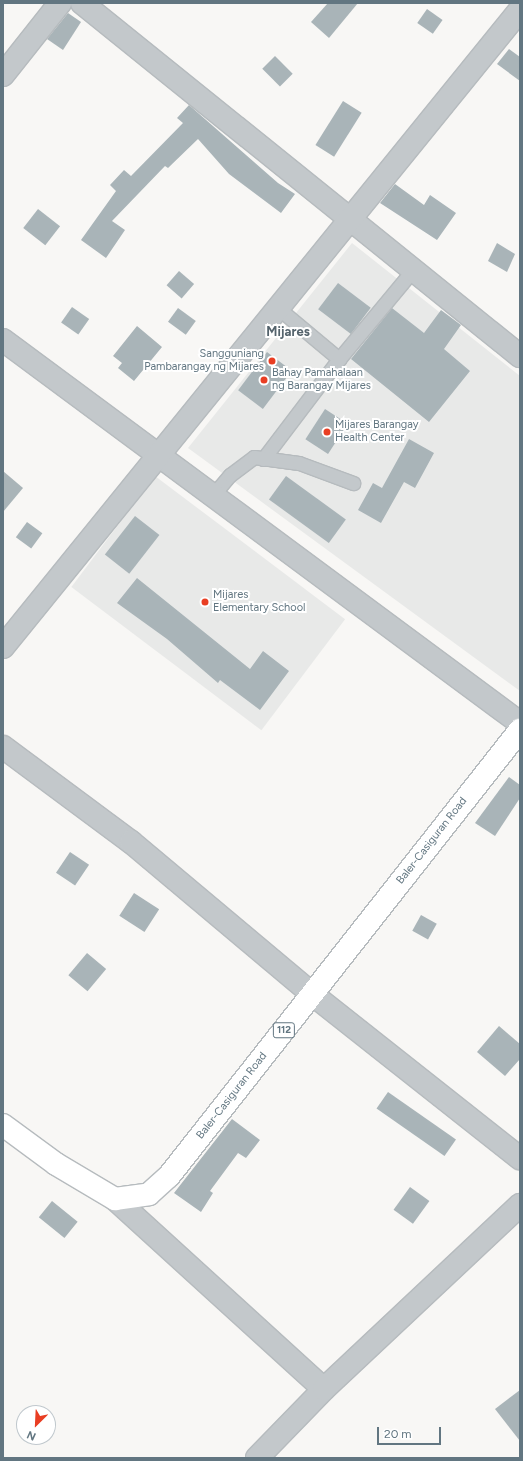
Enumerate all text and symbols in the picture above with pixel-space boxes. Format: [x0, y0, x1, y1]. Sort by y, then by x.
district label: Mijares [266, 324, 310, 340]
place label: Sangguniang Pambarangay ng Mijares [144, 348, 264, 374]
marker: Sangguniang Pambarangay ng Mijares [267, 356, 277, 366]
place label: Bahay Pamahalaan ng Barangay Mijares [272, 367, 371, 393]
marker: Bahay Pamahalaan ng Barangay Mijares [259, 375, 269, 385]
place label: Mijares Barangay Health Center [335, 419, 419, 445]
marker: Mijares Barangay Health Center [322, 427, 332, 437]
place label: Mijares Elementary School [213, 589, 305, 615]
marker: Mijares Elementary School [200, 597, 210, 607]
street label: Baler-Casiguran Road [394, 795, 470, 887]
road number: 112 [272, 1022, 296, 1038]
street label: Baler-Casiguran Road [194, 1050, 270, 1142]
north arrow [16, 1405, 56, 1445]
scale bar [379, 1419, 443, 1445]
text: 20 m [384, 1427, 412, 1441]
text: N [25, 1428, 38, 1443]

